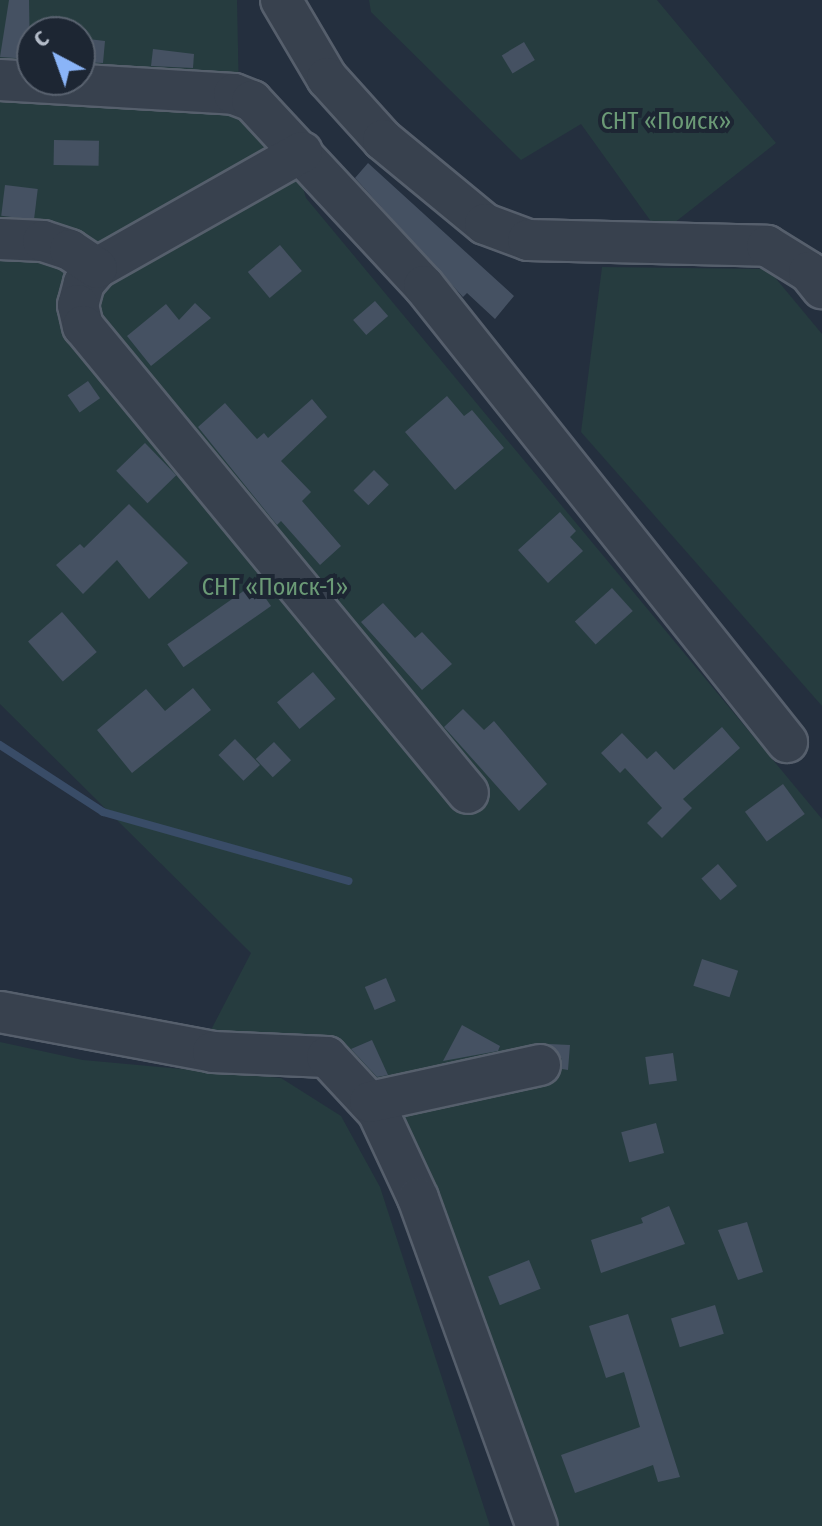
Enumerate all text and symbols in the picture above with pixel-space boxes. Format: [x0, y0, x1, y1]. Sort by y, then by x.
north arrow [16, 16, 96, 96]
text: С [28, 25, 54, 53]
park label: СНТ «Поиск» [601, 108, 731, 136]
park label: СНТ «Поиск-1» [202, 574, 348, 602]

